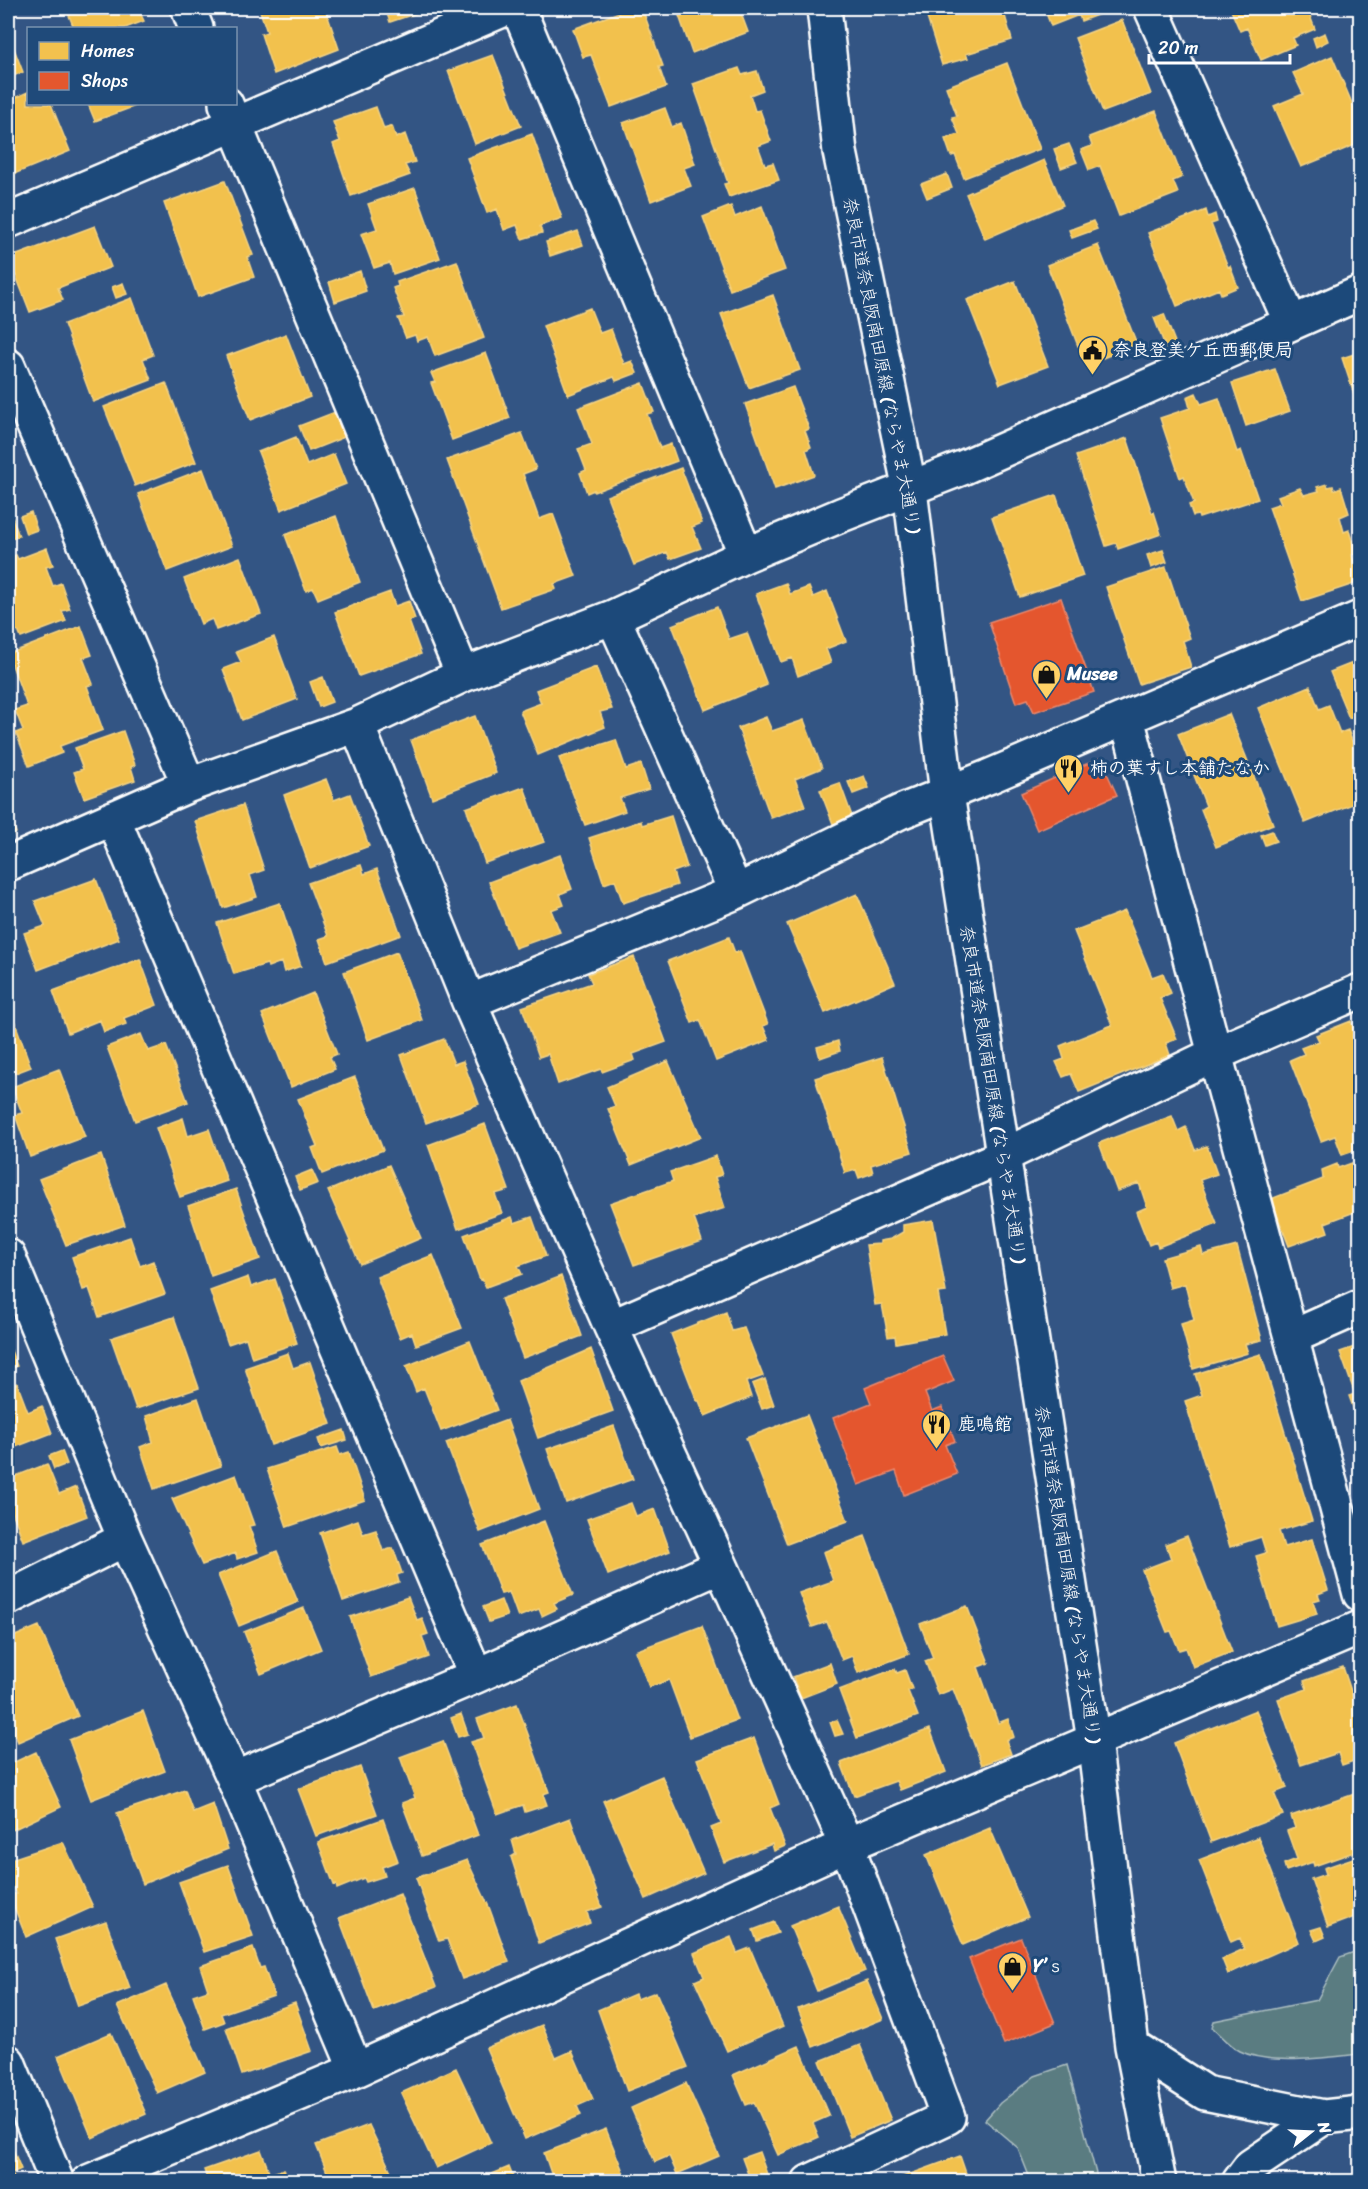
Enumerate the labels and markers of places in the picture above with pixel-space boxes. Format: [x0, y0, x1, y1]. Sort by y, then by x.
public building icon: 奈良登美ケ丘西郵便局 [1076, 334, 1108, 376]
place label: 奈良登美ケ丘西郵便局 [1113, 334, 1293, 366]
shop icon: Musee [1030, 658, 1062, 700]
place label: Musee [1066, 658, 1118, 690]
restaurant icon: 柿の葉すし本舗たなか [1053, 752, 1085, 794]
place label: 柿の葉すし本舗たなか [1090, 752, 1270, 784]
restaurant icon: 鹿鳴館 [921, 1408, 953, 1450]
place label: 鹿鳴館 [958, 1408, 1012, 1440]
shop icon: Y’ｓ [996, 1950, 1028, 1992]
place label: Y’ｓ [1033, 1950, 1065, 1982]

